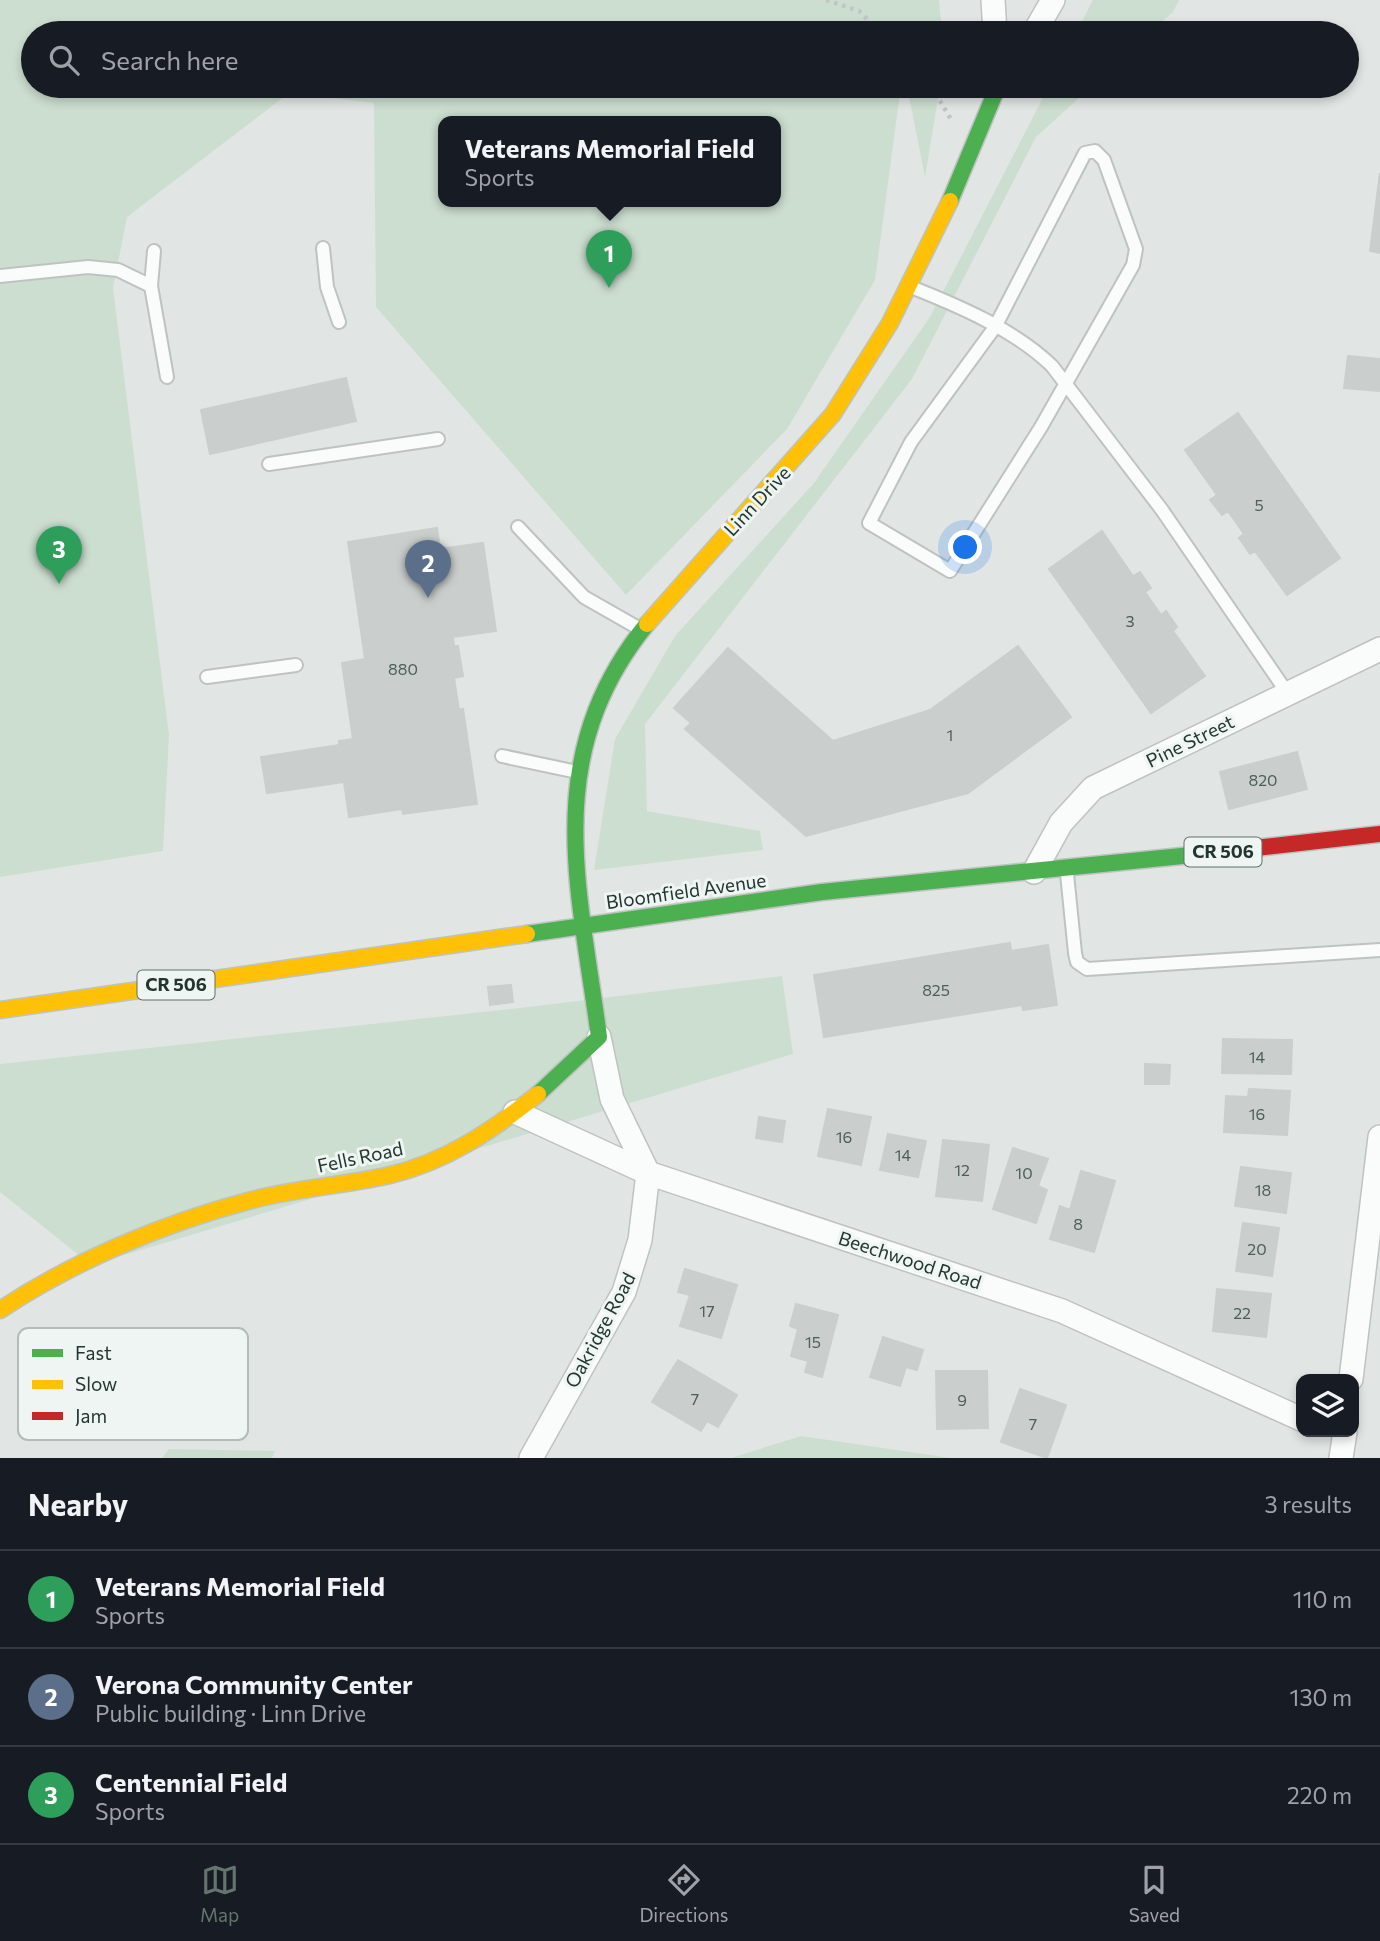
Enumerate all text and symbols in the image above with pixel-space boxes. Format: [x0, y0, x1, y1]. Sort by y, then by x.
search box [21, 21, 1359, 98]
icon: search [45, 41, 83, 79]
text: Search here [101, 44, 239, 75]
popup [438, 116, 781, 207]
text: Veterans Memorial Field [465, 132, 754, 163]
text: Sports [465, 163, 535, 191]
pin: 1 [586, 230, 632, 288]
street label: Linn Drive [719, 461, 795, 540]
house number: 5 [1254, 495, 1264, 514]
pin: 3 [36, 526, 82, 584]
your location [948, 530, 982, 564]
pin: 2 [405, 540, 451, 598]
house number: 3 [1125, 611, 1135, 630]
house number: 880 [388, 659, 418, 678]
street label: Pine Street [1142, 709, 1238, 772]
house number: 1 [947, 725, 953, 744]
house number: 820 [1249, 770, 1277, 789]
road number: CR 506 [1184, 838, 1262, 866]
street label: Bloomfield Avenue [604, 868, 768, 913]
road number: CR 506 [138, 970, 214, 1000]
house number: 825 [922, 980, 950, 999]
house number: 14 [1249, 1047, 1266, 1066]
house number: 16 [1249, 1104, 1265, 1123]
house number: 16 [836, 1127, 852, 1146]
street label: Fells Road [315, 1136, 405, 1177]
house number: 14 [895, 1145, 912, 1164]
house number: 12 [954, 1160, 970, 1179]
house number: 10 [1015, 1163, 1033, 1182]
house number: 18 [1255, 1180, 1271, 1199]
house number: 8 [1073, 1214, 1083, 1233]
street label: Beechwood Road [836, 1226, 985, 1293]
house number: 20 [1247, 1239, 1267, 1258]
street label: Oakridge Road [560, 1268, 640, 1391]
house number: 17 [699, 1301, 715, 1320]
house number: 22 [1233, 1303, 1251, 1322]
legend [18, 1328, 248, 1440]
house number: 15 [805, 1332, 821, 1351]
text: Fast [75, 1341, 112, 1364]
text: Slow [75, 1372, 117, 1395]
map controls [1296, 1374, 1359, 1437]
button: layers [1296, 1374, 1359, 1437]
house number: 7 [691, 1389, 699, 1408]
house number: 9 [957, 1390, 967, 1409]
text: Jam [75, 1404, 107, 1427]
house number: 7 [1029, 1414, 1037, 1433]
text: Nearby [28, 1485, 128, 1522]
text: 3 results [1265, 1490, 1352, 1518]
text: Veterans Memorial Field [95, 1570, 385, 1601]
text: 1 [46, 1585, 56, 1613]
text: 110 m [1293, 1585, 1352, 1613]
text: Sports [95, 1601, 165, 1629]
text: Verona Community Center [95, 1668, 413, 1699]
text: 2 [44, 1683, 58, 1711]
text: 130 m [1290, 1683, 1352, 1711]
text: Public building · Linn Drive [95, 1699, 366, 1727]
text: Centennial Field [95, 1766, 287, 1797]
text: 3 [44, 1781, 58, 1809]
text: 220 m [1287, 1781, 1352, 1809]
text: Sports [95, 1797, 165, 1825]
tab: Map [200, 1861, 239, 1926]
tab: Directions [639, 1861, 729, 1926]
tab: Saved [1129, 1861, 1180, 1926]

